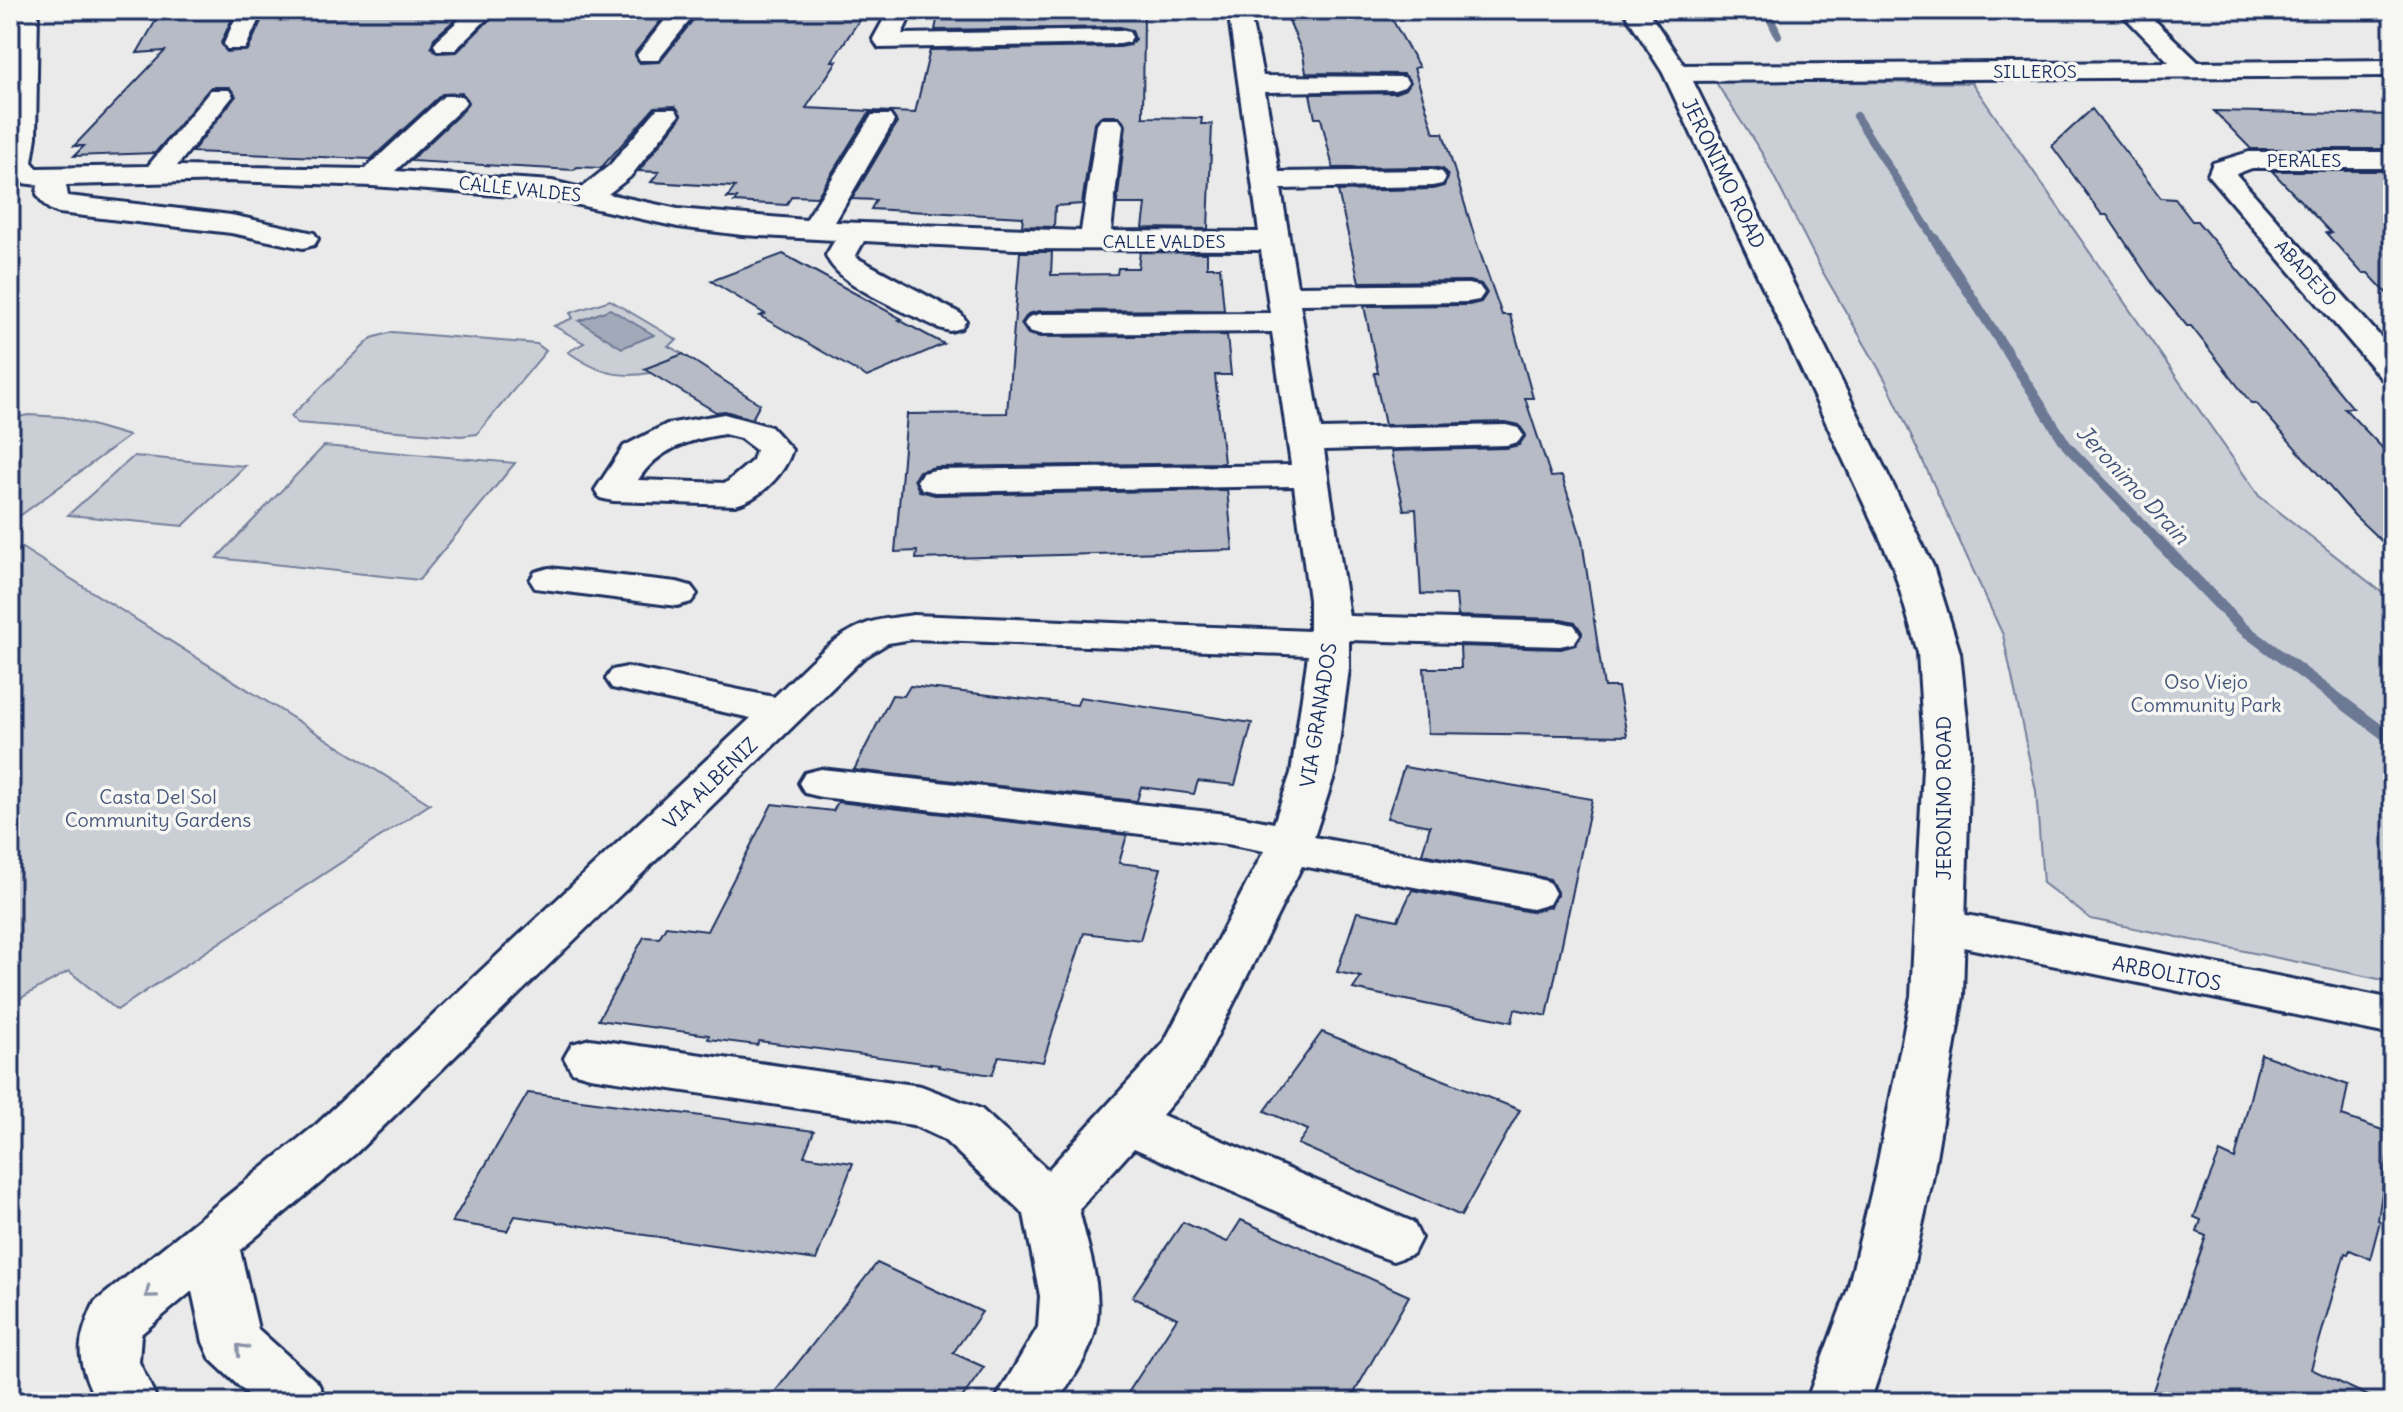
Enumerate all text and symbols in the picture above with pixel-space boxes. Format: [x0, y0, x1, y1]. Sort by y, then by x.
street label: SILLEROS [1993, 60, 2077, 83]
street label: JERONIMO ROAD [1677, 94, 1771, 252]
street label: PERALES [2267, 149, 2341, 172]
street label: CALLE VALDES [458, 171, 582, 207]
street label: CALLE VALDES [1102, 230, 1226, 253]
street label: ABADEJO [2270, 235, 2342, 311]
water label: Jeronimo Drain [2070, 418, 2196, 551]
street label: VIA GRANADOS [1294, 641, 1342, 789]
park label: Oso Viejo Community Park [2130, 669, 2282, 717]
street label: JERONIMO ROAD [1931, 716, 1956, 880]
street label: VIA ALBENIZ [658, 732, 762, 834]
park label: Casta Del Sol Community Gardens [65, 784, 251, 832]
street label: ARBOLITOS [2111, 950, 2223, 996]
one-way arrow [145, 1283, 159, 1298]
one-way arrow [235, 1344, 250, 1358]

